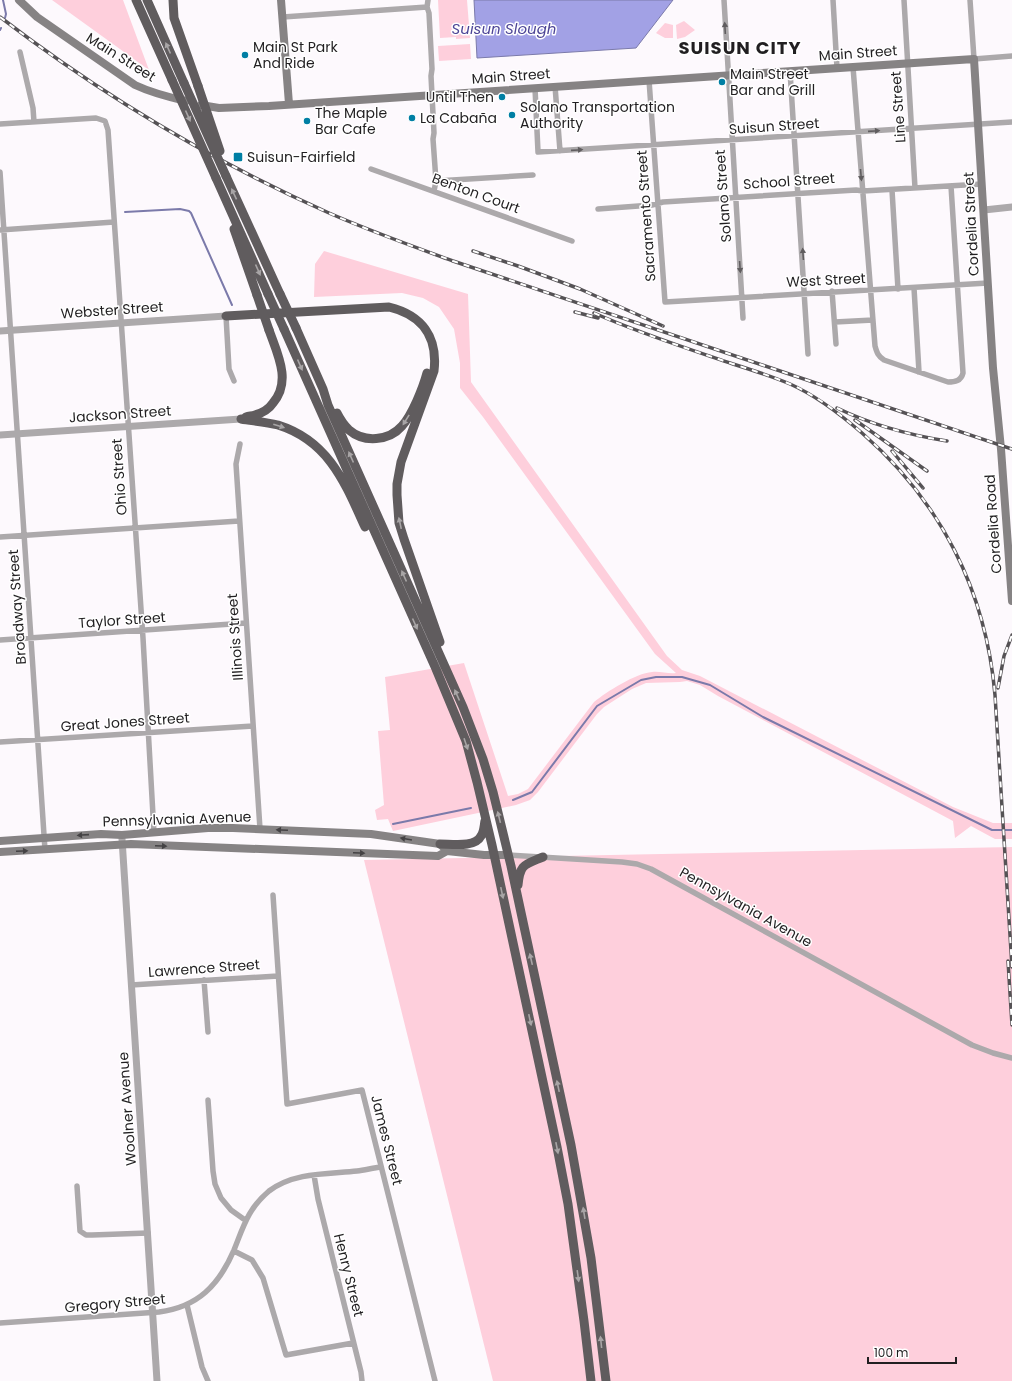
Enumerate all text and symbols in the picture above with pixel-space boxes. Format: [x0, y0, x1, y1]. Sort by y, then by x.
water label: Suisun Slough [452, 18, 556, 39]
one-way arrow [722, 21, 728, 34]
street label: Main Street [82, 28, 160, 86]
district label: SUISUN CITY [679, 35, 801, 60]
place label: Main St Park And Ride [253, 37, 339, 73]
street label: Main Street [818, 40, 898, 66]
one-way arrow [165, 42, 171, 53]
marker: Main St Park And Ride [240, 50, 250, 60]
street label: Main Street [471, 63, 551, 89]
place label: Main Street Bar and Grill [730, 64, 815, 100]
street label: Line Street [886, 70, 910, 144]
marker: Main Street Bar and Grill [717, 77, 727, 87]
place label: Until Then [426, 87, 494, 107]
marker: Until Then [497, 92, 507, 102]
place label: Solano Transportation Authority [520, 97, 675, 133]
place label: The Maple Bar Cafe [315, 103, 387, 139]
place label: La Cabaña [420, 108, 497, 128]
one-way arrow [185, 110, 191, 121]
marker: Solano Transportation Authority [507, 110, 517, 120]
marker: La Cabaña [407, 113, 417, 123]
street label: Suisun Street [728, 113, 820, 139]
marker: The Maple Bar Cafe [302, 116, 312, 126]
one-way arrow [868, 127, 880, 134]
place label: Suisun-Fairfield [247, 147, 355, 167]
one-way arrow [571, 147, 583, 154]
street label: Solano Street [710, 149, 736, 243]
street label: Sacramento Street [631, 150, 661, 282]
marker: Suisun-Fairfield [232, 151, 244, 163]
street label: Benton Court [429, 168, 523, 218]
street label: School Street [743, 168, 835, 194]
one-way arrow [858, 169, 865, 181]
street label: Cordelia Street [958, 171, 984, 277]
one-way arrow [231, 187, 237, 199]
one-way arrow [799, 248, 806, 261]
one-way arrow [737, 261, 744, 273]
one-way arrow [255, 265, 261, 277]
street label: West Street [786, 268, 866, 292]
street label: Webster Street [60, 296, 164, 324]
one-way arrow [297, 359, 303, 370]
street label: Jackson Street [68, 400, 172, 428]
one-way arrow [402, 415, 410, 425]
one-way arrow [274, 423, 286, 429]
street label: Ohio Street [106, 438, 132, 516]
one-way arrow [348, 451, 354, 463]
street label: Cordelia Road [980, 474, 1006, 574]
one-way arrow [396, 517, 402, 529]
street label: Broadway Street [3, 549, 31, 665]
one-way arrow [401, 569, 407, 581]
street label: Illinois Street [222, 593, 248, 681]
street label: Taylor Street [78, 607, 166, 633]
one-way arrow [412, 618, 419, 630]
one-way arrow [454, 689, 460, 700]
street label: Great Jones Street [60, 708, 190, 736]
one-way arrow [464, 738, 470, 750]
street label: Pennsylvania Avenue [102, 806, 252, 832]
one-way arrow [496, 811, 502, 824]
one-way arrow [276, 826, 288, 833]
one-way arrow [77, 832, 89, 839]
one-way arrow [399, 836, 412, 842]
one-way arrow [155, 842, 167, 849]
one-way arrow [16, 847, 28, 854]
one-way arrow [353, 849, 365, 856]
street label: Pennsylvania Avenue [676, 862, 816, 952]
one-way arrow [500, 887, 506, 900]
one-way arrow [527, 953, 533, 965]
street label: Lawrence Street [148, 954, 260, 982]
one-way arrow [527, 1014, 533, 1027]
street label: Woolner Avenue [113, 1051, 141, 1167]
one-way arrow [555, 1080, 561, 1092]
street label: James Street [366, 1093, 408, 1187]
one-way arrow [554, 1141, 560, 1154]
one-way arrow [581, 1207, 587, 1220]
street label: Henry Street [329, 1231, 369, 1319]
one-way arrow [575, 1270, 582, 1282]
street label: Gregory Street [64, 1289, 166, 1317]
one-way arrow [598, 1336, 605, 1348]
scale bar [868, 1339, 956, 1365]
text: 100 m [874, 1344, 908, 1361]

